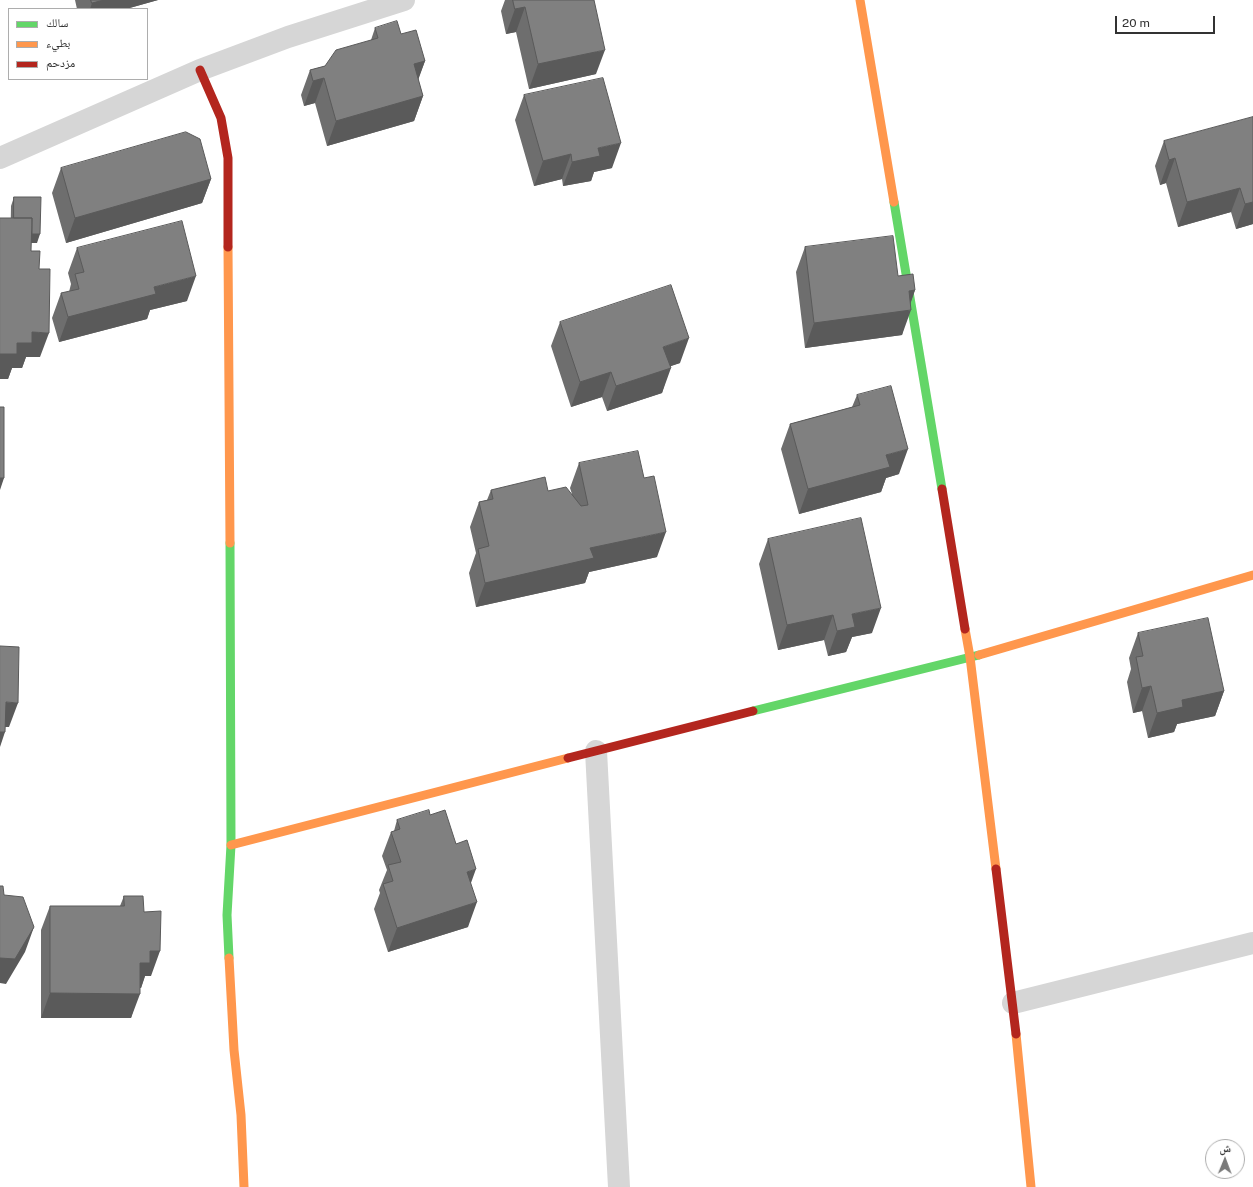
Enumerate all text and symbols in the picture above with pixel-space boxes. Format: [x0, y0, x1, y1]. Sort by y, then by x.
legend [8, 8, 148, 80]
scale bar [1117, 8, 1217, 34]
text: سالك [46, 16, 68, 30]
text: 20 m [1122, 16, 1150, 30]
text: بطيء [46, 36, 70, 50]
text: مزدحم [46, 56, 75, 70]
north arrow [1205, 1139, 1245, 1179]
text: ش [1219, 1142, 1231, 1154]

